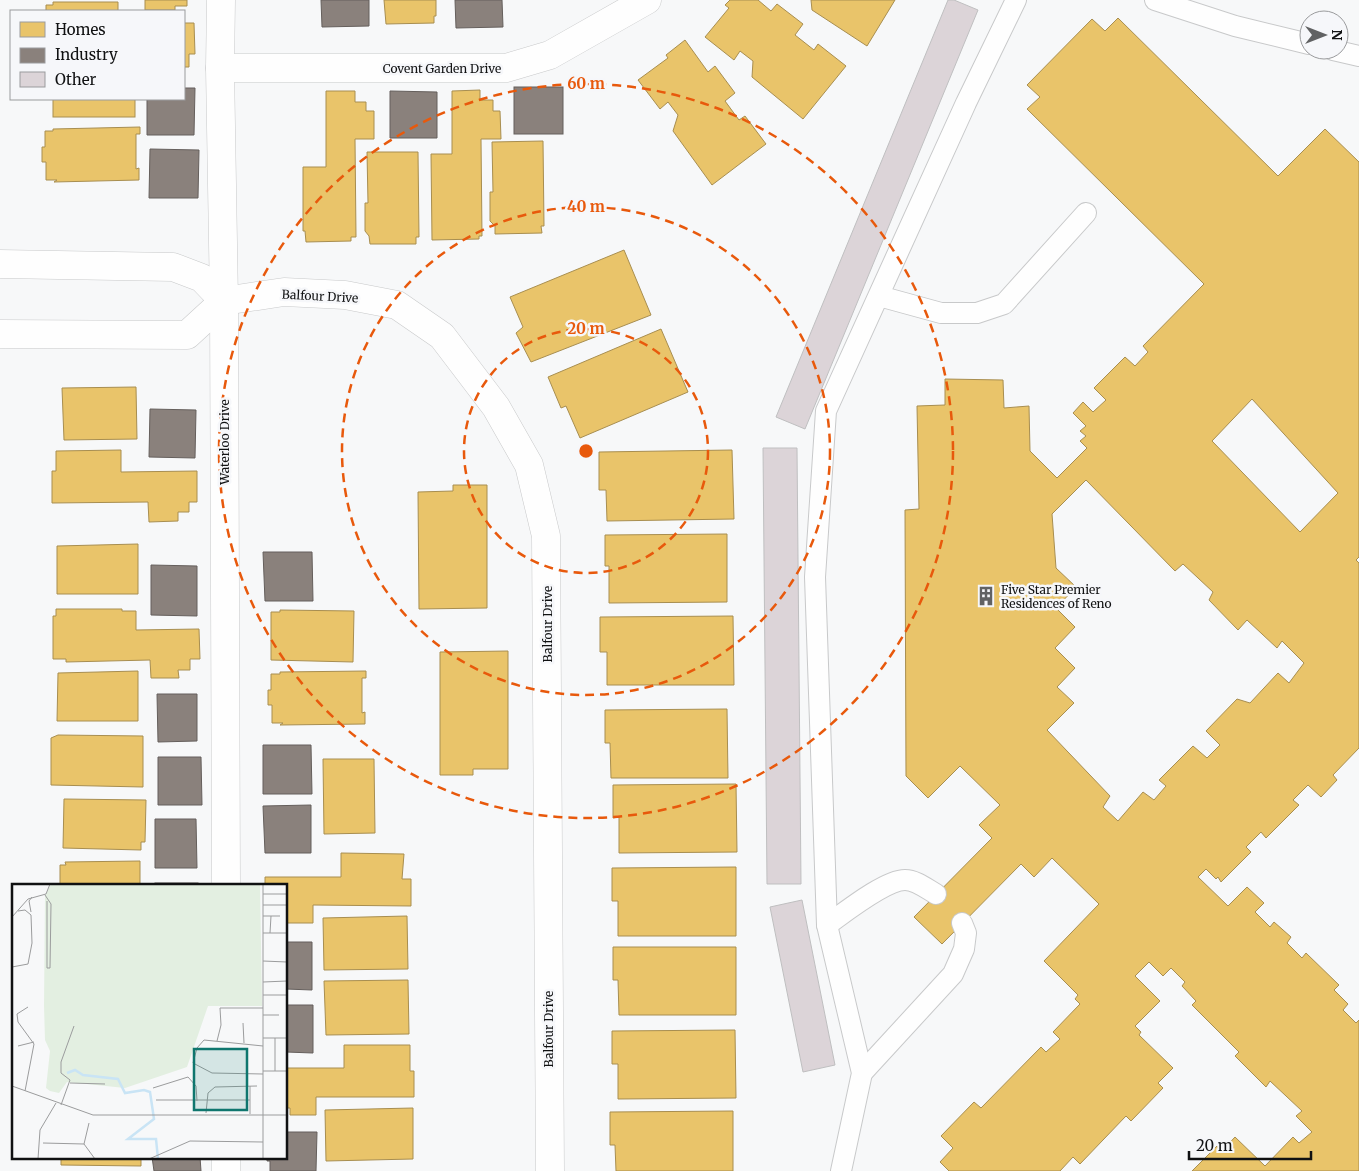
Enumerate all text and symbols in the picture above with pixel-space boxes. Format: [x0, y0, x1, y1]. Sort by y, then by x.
legend [10, 10, 185, 100]
north arrow [1299, 10, 1349, 60]
text: Homes [55, 20, 106, 39]
text: N [1328, 29, 1346, 41]
text: Industry [55, 45, 118, 64]
street label: Covent Garden Drive [383, 61, 501, 76]
text: Other [55, 70, 97, 89]
text: 60 m [567, 74, 605, 93]
text: 40 m [567, 197, 605, 216]
street label: Balfour Drive [281, 287, 359, 305]
text: 20 m [567, 319, 605, 338]
street label: Waterloo Drive [217, 399, 232, 486]
centre of rings [577, 442, 595, 460]
place label: Five Star Premier Residences of Reno [1001, 582, 1112, 611]
building icon: Five Star Premier Residences of Reno [975, 585, 997, 607]
street label: Balfour Drive [540, 586, 555, 662]
inset map [12, 884, 288, 1158]
street label: Balfour Drive [541, 991, 556, 1067]
scale bar [1189, 1128, 1312, 1160]
text: 20 m [1196, 1136, 1233, 1155]

